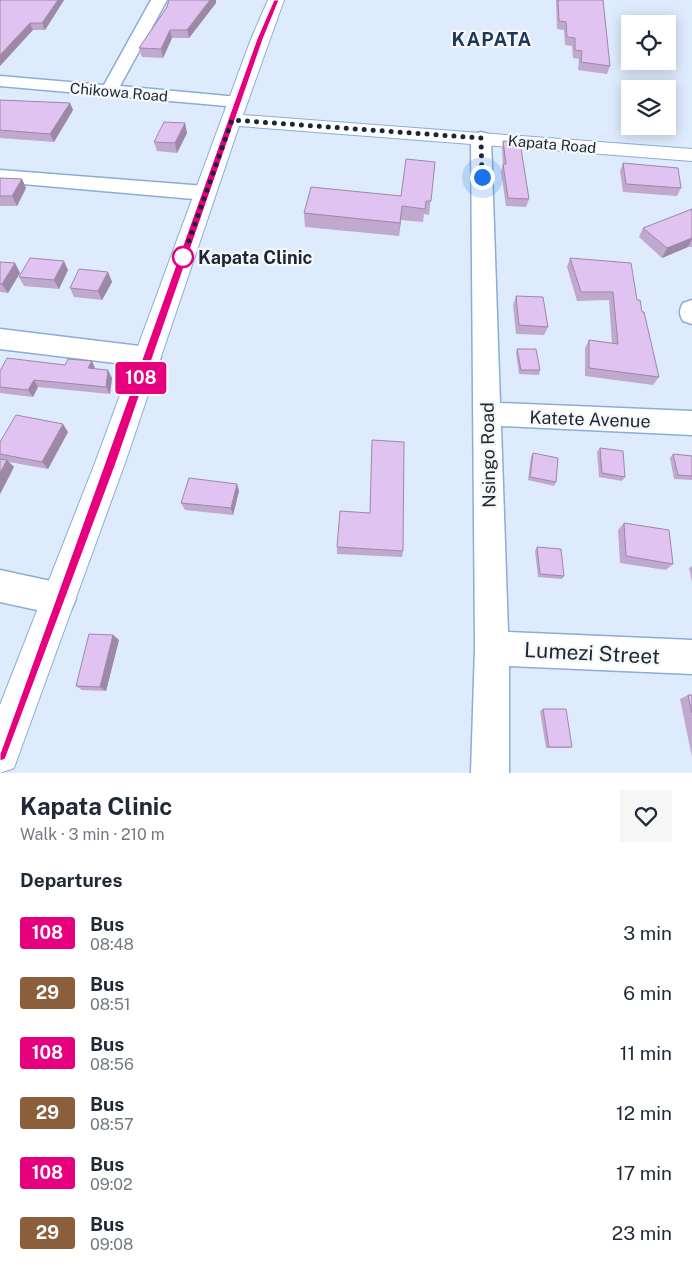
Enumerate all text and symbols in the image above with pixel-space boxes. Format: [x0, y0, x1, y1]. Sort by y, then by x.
map controls [621, 15, 676, 135]
button: locate [621, 15, 676, 70]
district label: KAPATA [452, 28, 532, 50]
street label: Chikowa Road [69, 79, 169, 105]
button: layers [621, 80, 676, 135]
street label: Kapata Road [507, 132, 597, 156]
your location [470, 165, 495, 190]
marker: Kapata Clinic [172, 246, 194, 268]
place label: Kapata Clinic [198, 247, 312, 268]
line badge: 108 [112, 362, 170, 394]
text: 108 [125, 367, 157, 388]
street label: Nsingo Road [477, 402, 499, 508]
street label: Katete Avenue [529, 406, 651, 432]
street label: Lumezi Street [523, 637, 661, 669]
button: heart [620, 790, 672, 842]
text: Kapata Clinic [20, 792, 172, 820]
text: Walk · 3 min · 210 m [20, 825, 165, 844]
text: Departures [20, 869, 123, 891]
text: Bus [90, 913, 124, 935]
text: 108 [32, 922, 63, 943]
text: 3 min [623, 922, 672, 944]
text: 08:48 [90, 935, 134, 954]
text: Bus [90, 973, 124, 995]
text: 29 [36, 982, 59, 1003]
text: 6 min [623, 982, 672, 1004]
text: 08:51 [90, 995, 130, 1014]
text: Bus [90, 1033, 124, 1055]
text: 108 [32, 1042, 63, 1063]
text: 11 min [620, 1042, 672, 1064]
text: 08:56 [90, 1055, 134, 1074]
text: Bus [90, 1093, 124, 1115]
text: 29 [36, 1102, 59, 1123]
text: 12 min [616, 1102, 672, 1124]
text: 08:57 [90, 1115, 134, 1134]
text: Bus [90, 1153, 124, 1175]
text: 108 [32, 1162, 63, 1183]
text: 17 min [616, 1162, 672, 1184]
text: 09:02 [90, 1175, 133, 1194]
text: Bus [90, 1213, 124, 1235]
text: 29 [36, 1222, 59, 1243]
text: 23 min [612, 1222, 672, 1244]
text: 09:08 [90, 1235, 133, 1254]

